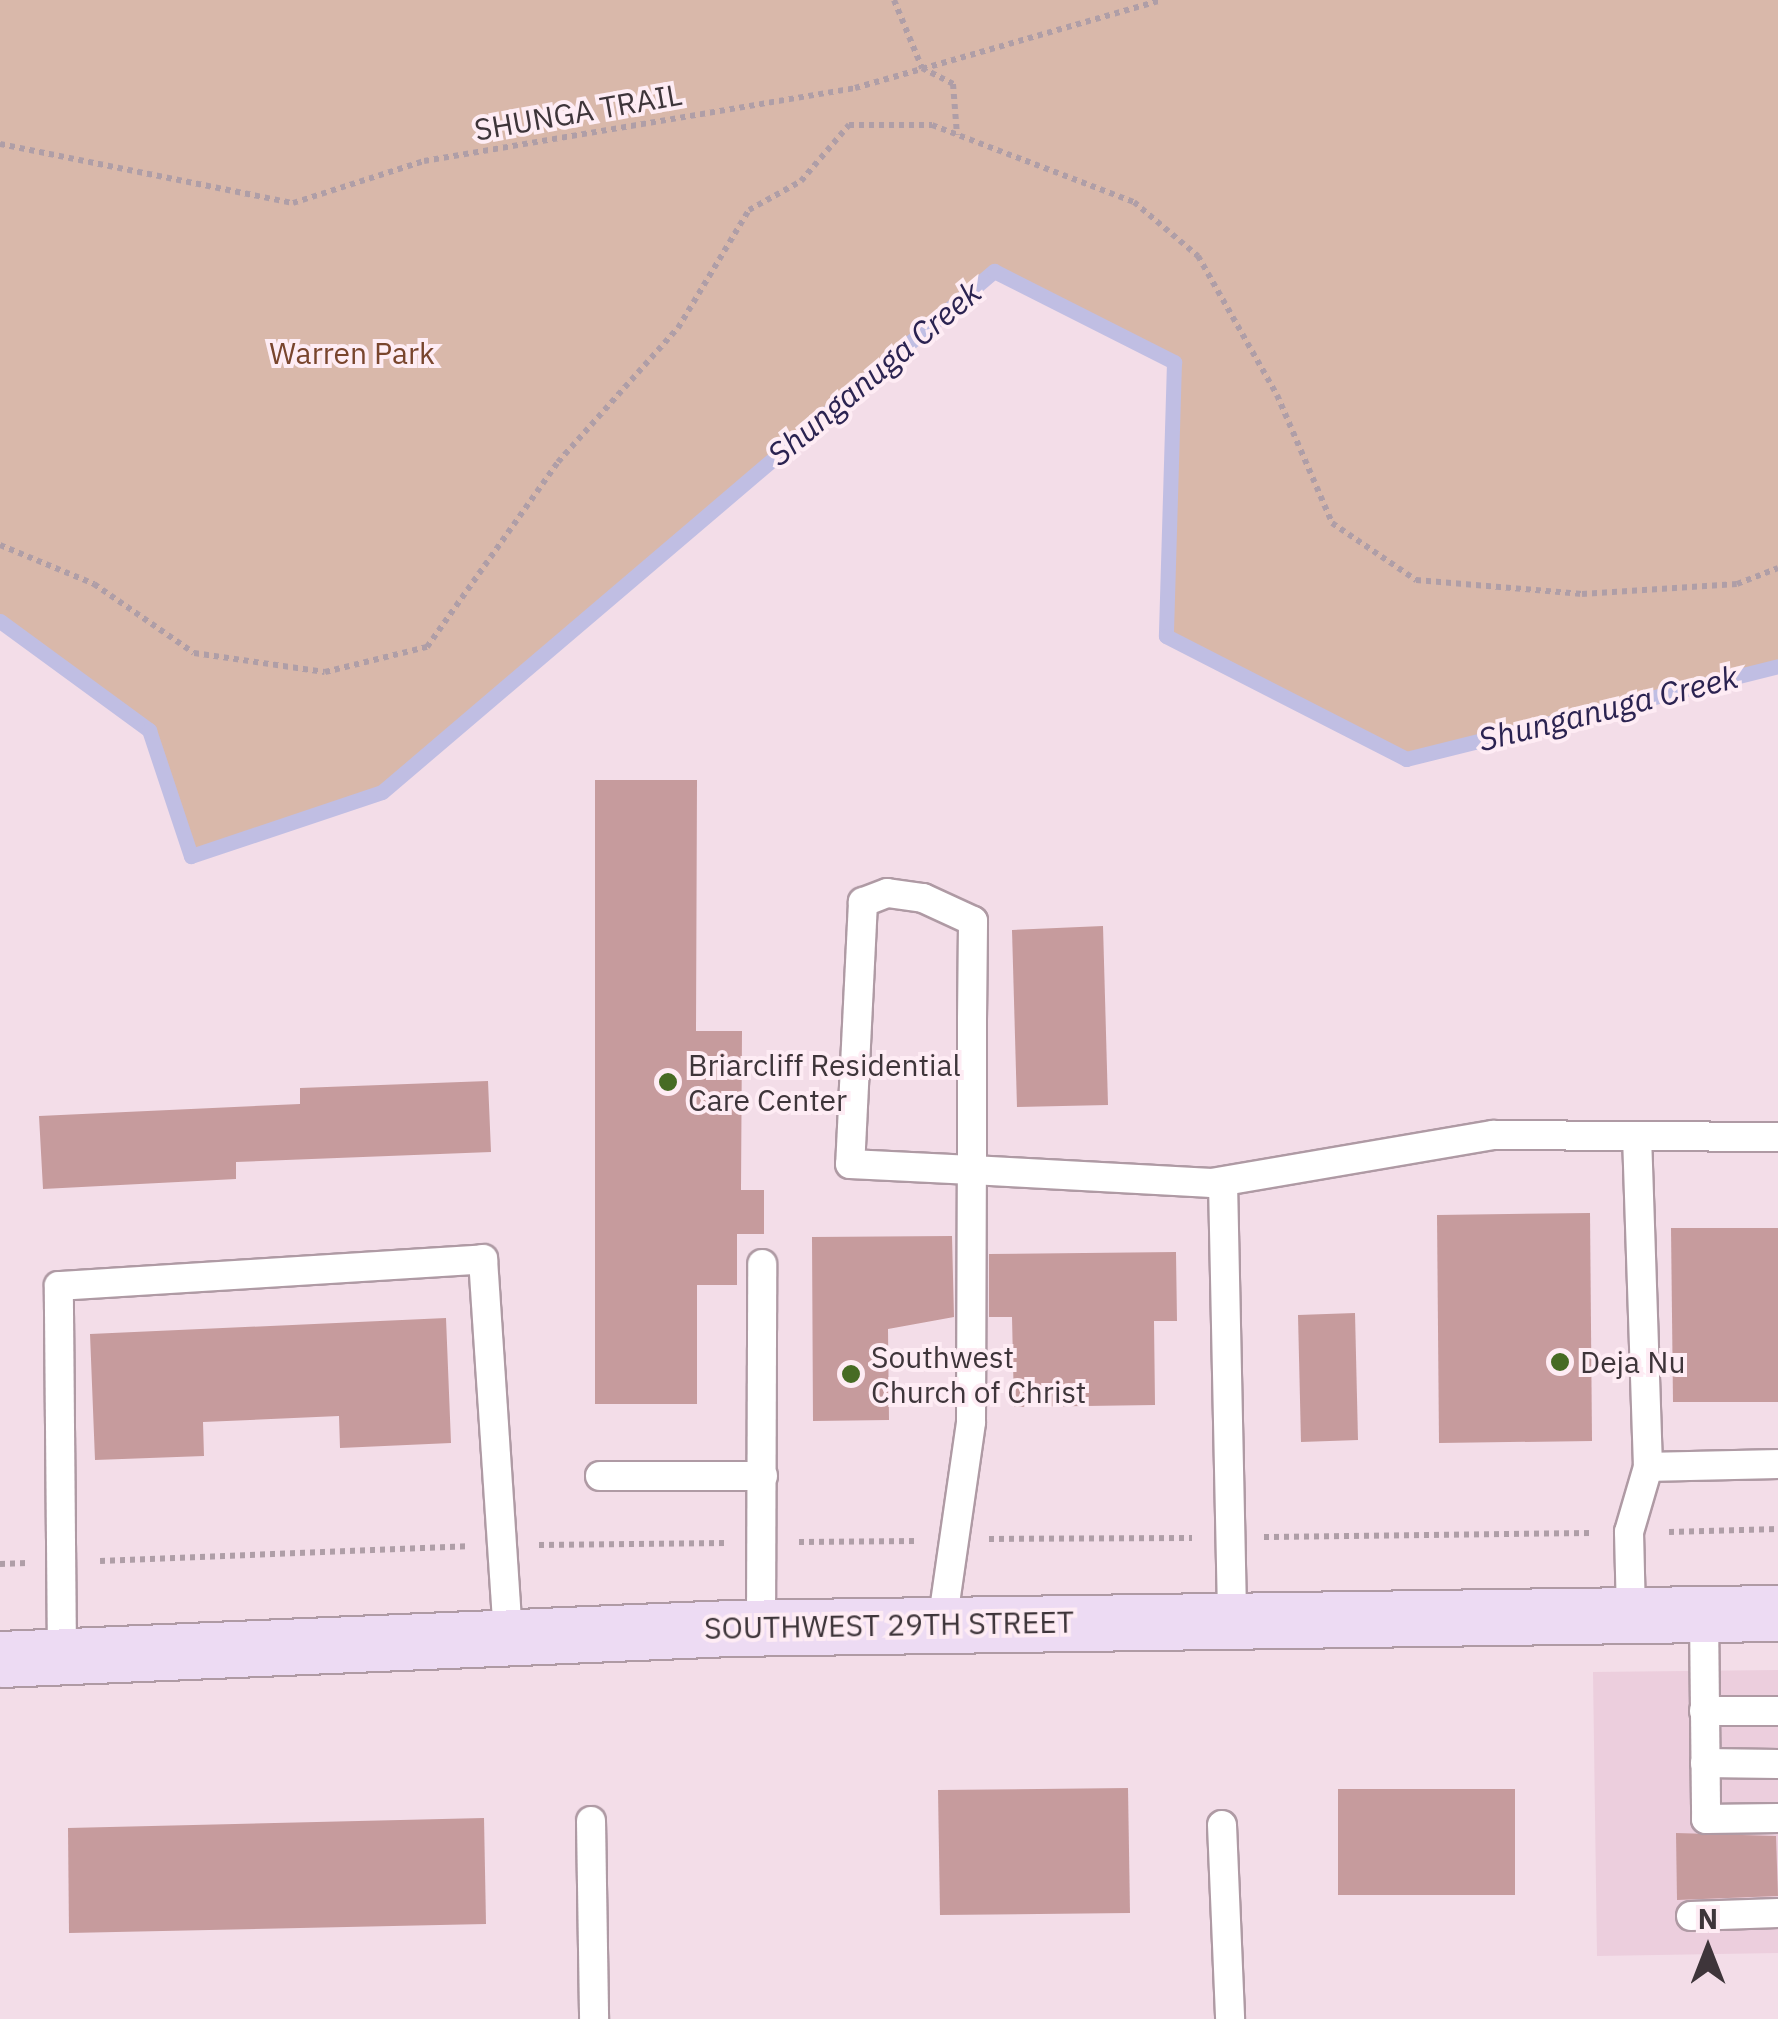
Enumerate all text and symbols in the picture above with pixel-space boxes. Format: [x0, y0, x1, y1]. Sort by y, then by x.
street label: SHUNGA TRAIL [471, 76, 685, 148]
water label: Shunganuga Creek [760, 273, 988, 473]
park label: Warren Park [269, 335, 435, 371]
water label: Shunganuga Creek [1474, 657, 1742, 759]
place label: Briarcliff Residential Care Center [688, 1047, 961, 1118]
marker: Briarcliff Residential Care Center [657, 1071, 679, 1093]
place label: Southwest Church of Christ [871, 1339, 1086, 1410]
place label: Deja Nu [1580, 1344, 1685, 1380]
marker: Deja Nu [1549, 1351, 1571, 1373]
marker: Southwest Church of Christ [840, 1363, 862, 1385]
street label: SOUTHWEST 29TH STREET [704, 1604, 1074, 1646]
north arrow [1658, 1899, 1758, 1999]
text: N [1698, 1900, 1718, 1937]

